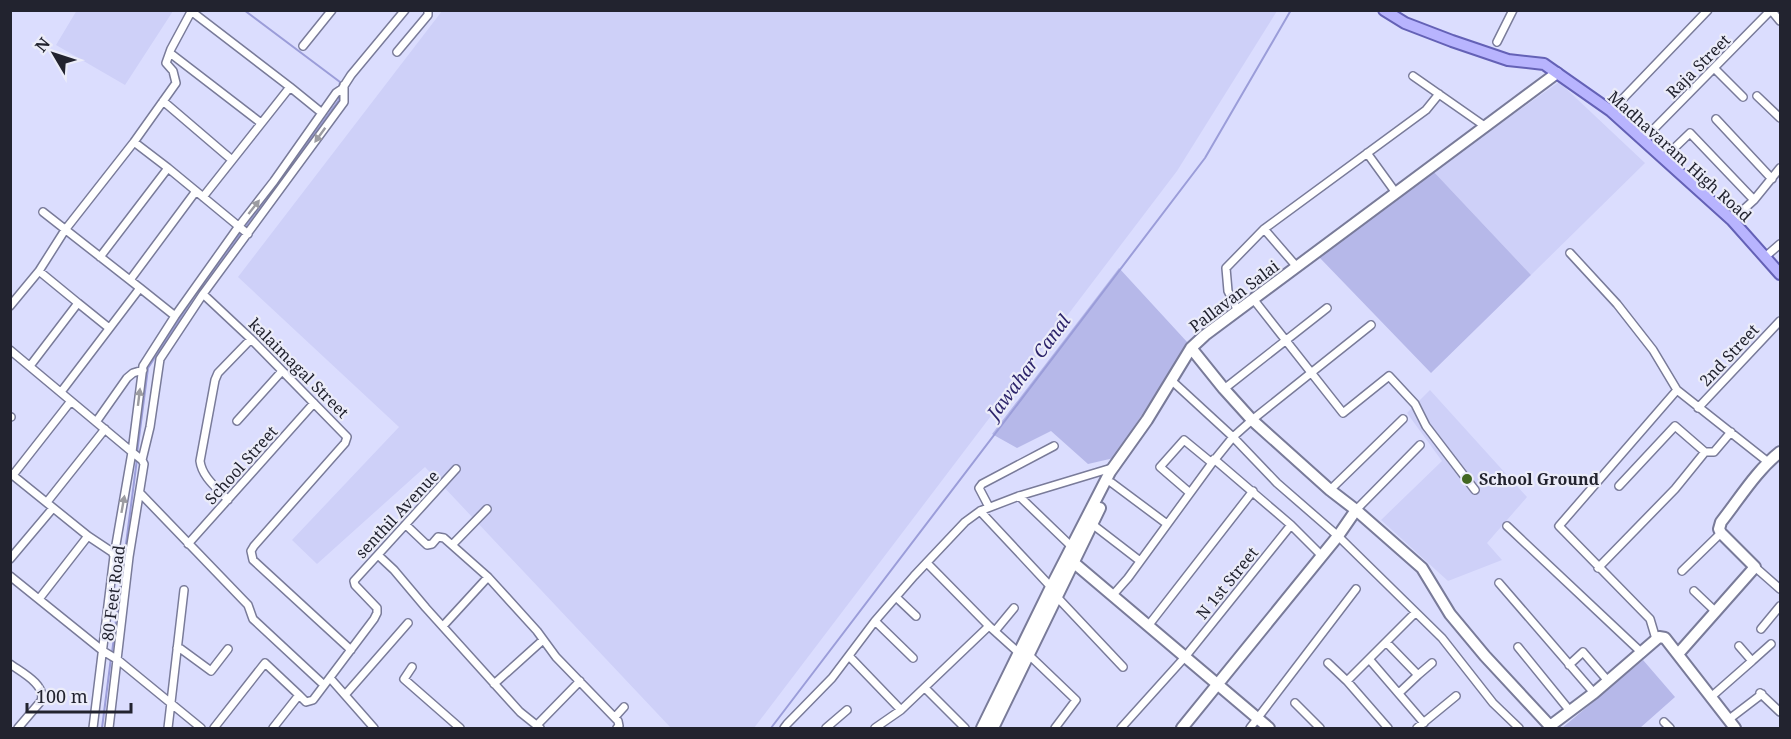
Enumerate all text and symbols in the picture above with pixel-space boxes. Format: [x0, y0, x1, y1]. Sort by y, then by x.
north arrow [24, 24, 84, 84]
street label: Raja Street [1661, 29, 1735, 103]
text: N [30, 32, 55, 56]
street label: Madhavaram High Road [1603, 86, 1757, 227]
one-way arrow [314, 128, 326, 143]
one-way arrow [248, 199, 261, 215]
street label: Pallavan Salai [1185, 255, 1283, 337]
water label: Jawahar Canal [979, 309, 1076, 426]
street label: kalaimagal Street [244, 313, 354, 423]
street label: 2nd Street [1694, 319, 1764, 391]
one-way arrow [134, 387, 144, 406]
street label: School Street [200, 421, 283, 509]
street label: senthil Avenue [350, 465, 444, 563]
place label: School Ground [1479, 468, 1600, 490]
marker: School Ground [1460, 472, 1474, 486]
one-way arrow [119, 494, 128, 513]
street label: N 1st Street [1191, 542, 1263, 624]
street label: 80 Feet Road [96, 544, 130, 642]
scale bar [27, 676, 130, 714]
text: 100 m [36, 684, 88, 708]

